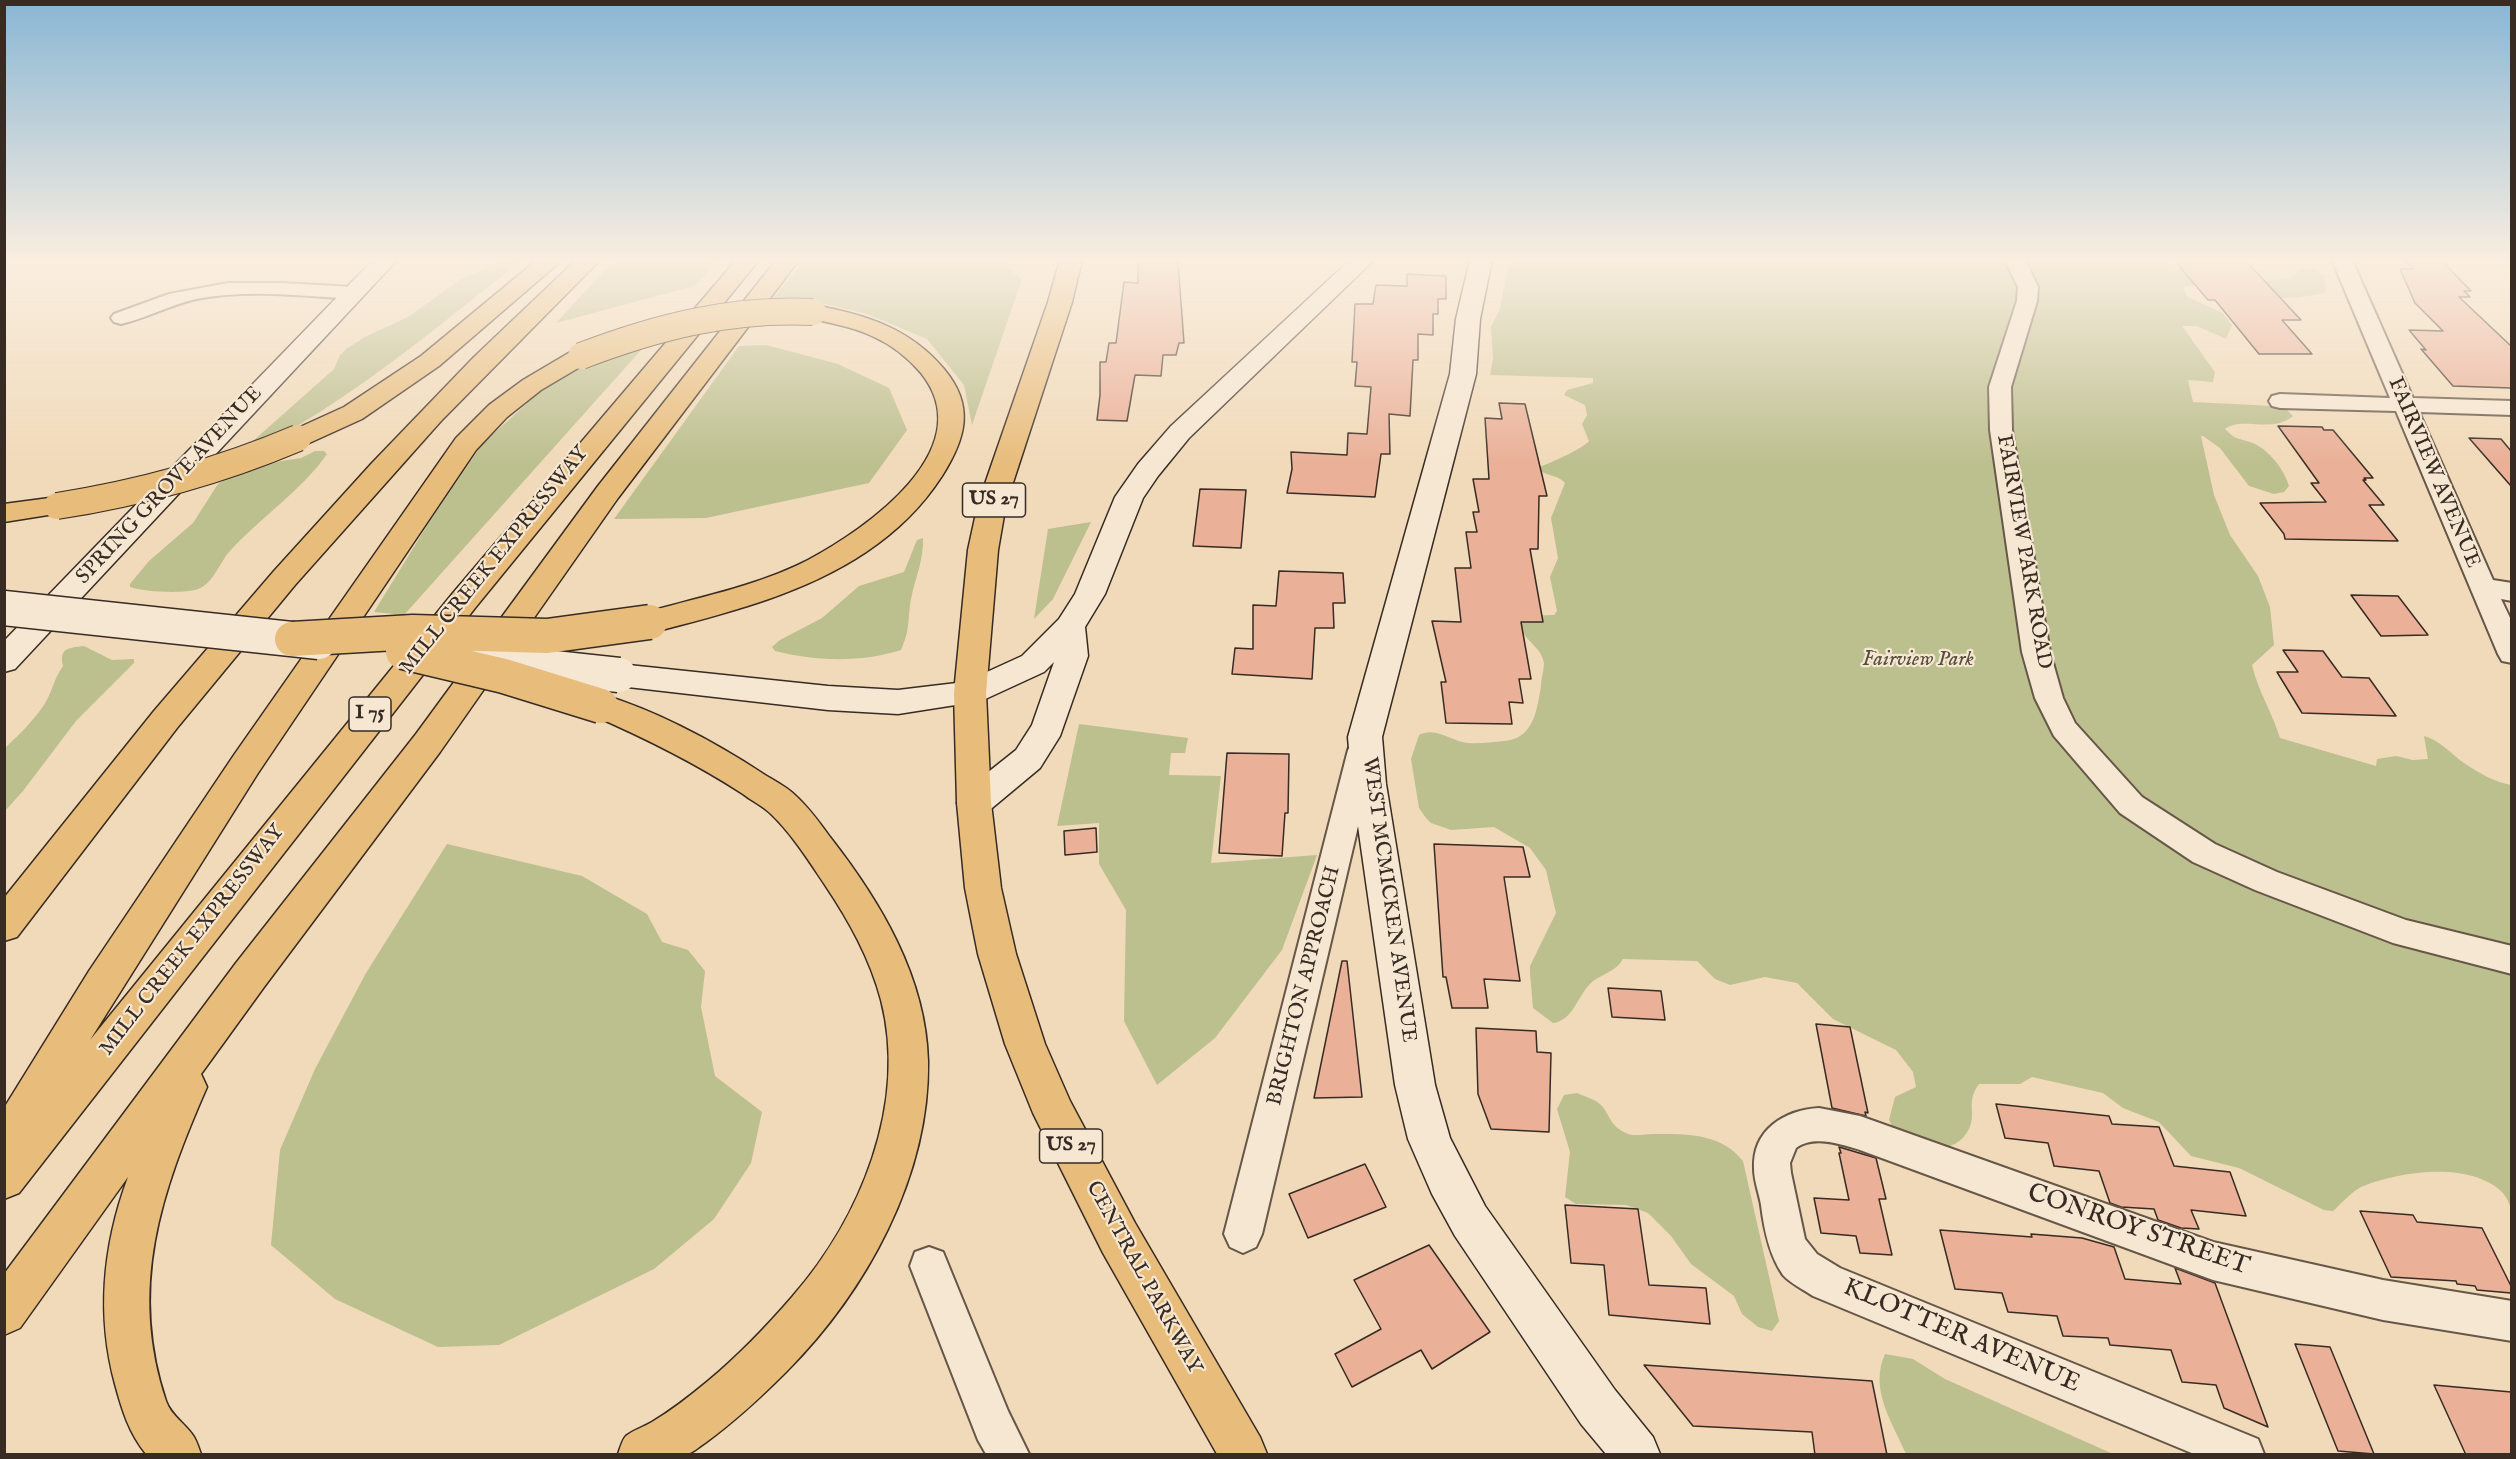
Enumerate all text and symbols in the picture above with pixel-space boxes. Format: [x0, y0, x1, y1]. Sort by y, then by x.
street label: FAIRVIEW AVENUE [2381, 374, 2485, 572]
street label: SPRING GROVE AVENUE [72, 382, 268, 590]
street label: FAIRVIEW PARK ROAD [1990, 433, 2056, 671]
street label: MILL CREEK EXPRESSWAY [395, 442, 595, 680]
road number: US 27 [962, 483, 1026, 517]
park label: Fairview Park [1862, 648, 1974, 674]
road number: I 75 [349, 697, 391, 731]
street label: WEST MCMICKEN AVENUE [1355, 756, 1421, 1044]
street label: MILL CREEK EXPRESSWAY [95, 821, 291, 1061]
street label: BRIGHTON APPROACH [1263, 864, 1347, 1108]
road number: US 27 [1040, 1129, 1102, 1163]
street label: CENTRAL PARKWAY [1079, 1177, 1207, 1379]
street label: CONROY STREET [2023, 1178, 2253, 1284]
street label: KLOTTER AVENUE [1838, 1273, 2084, 1401]

